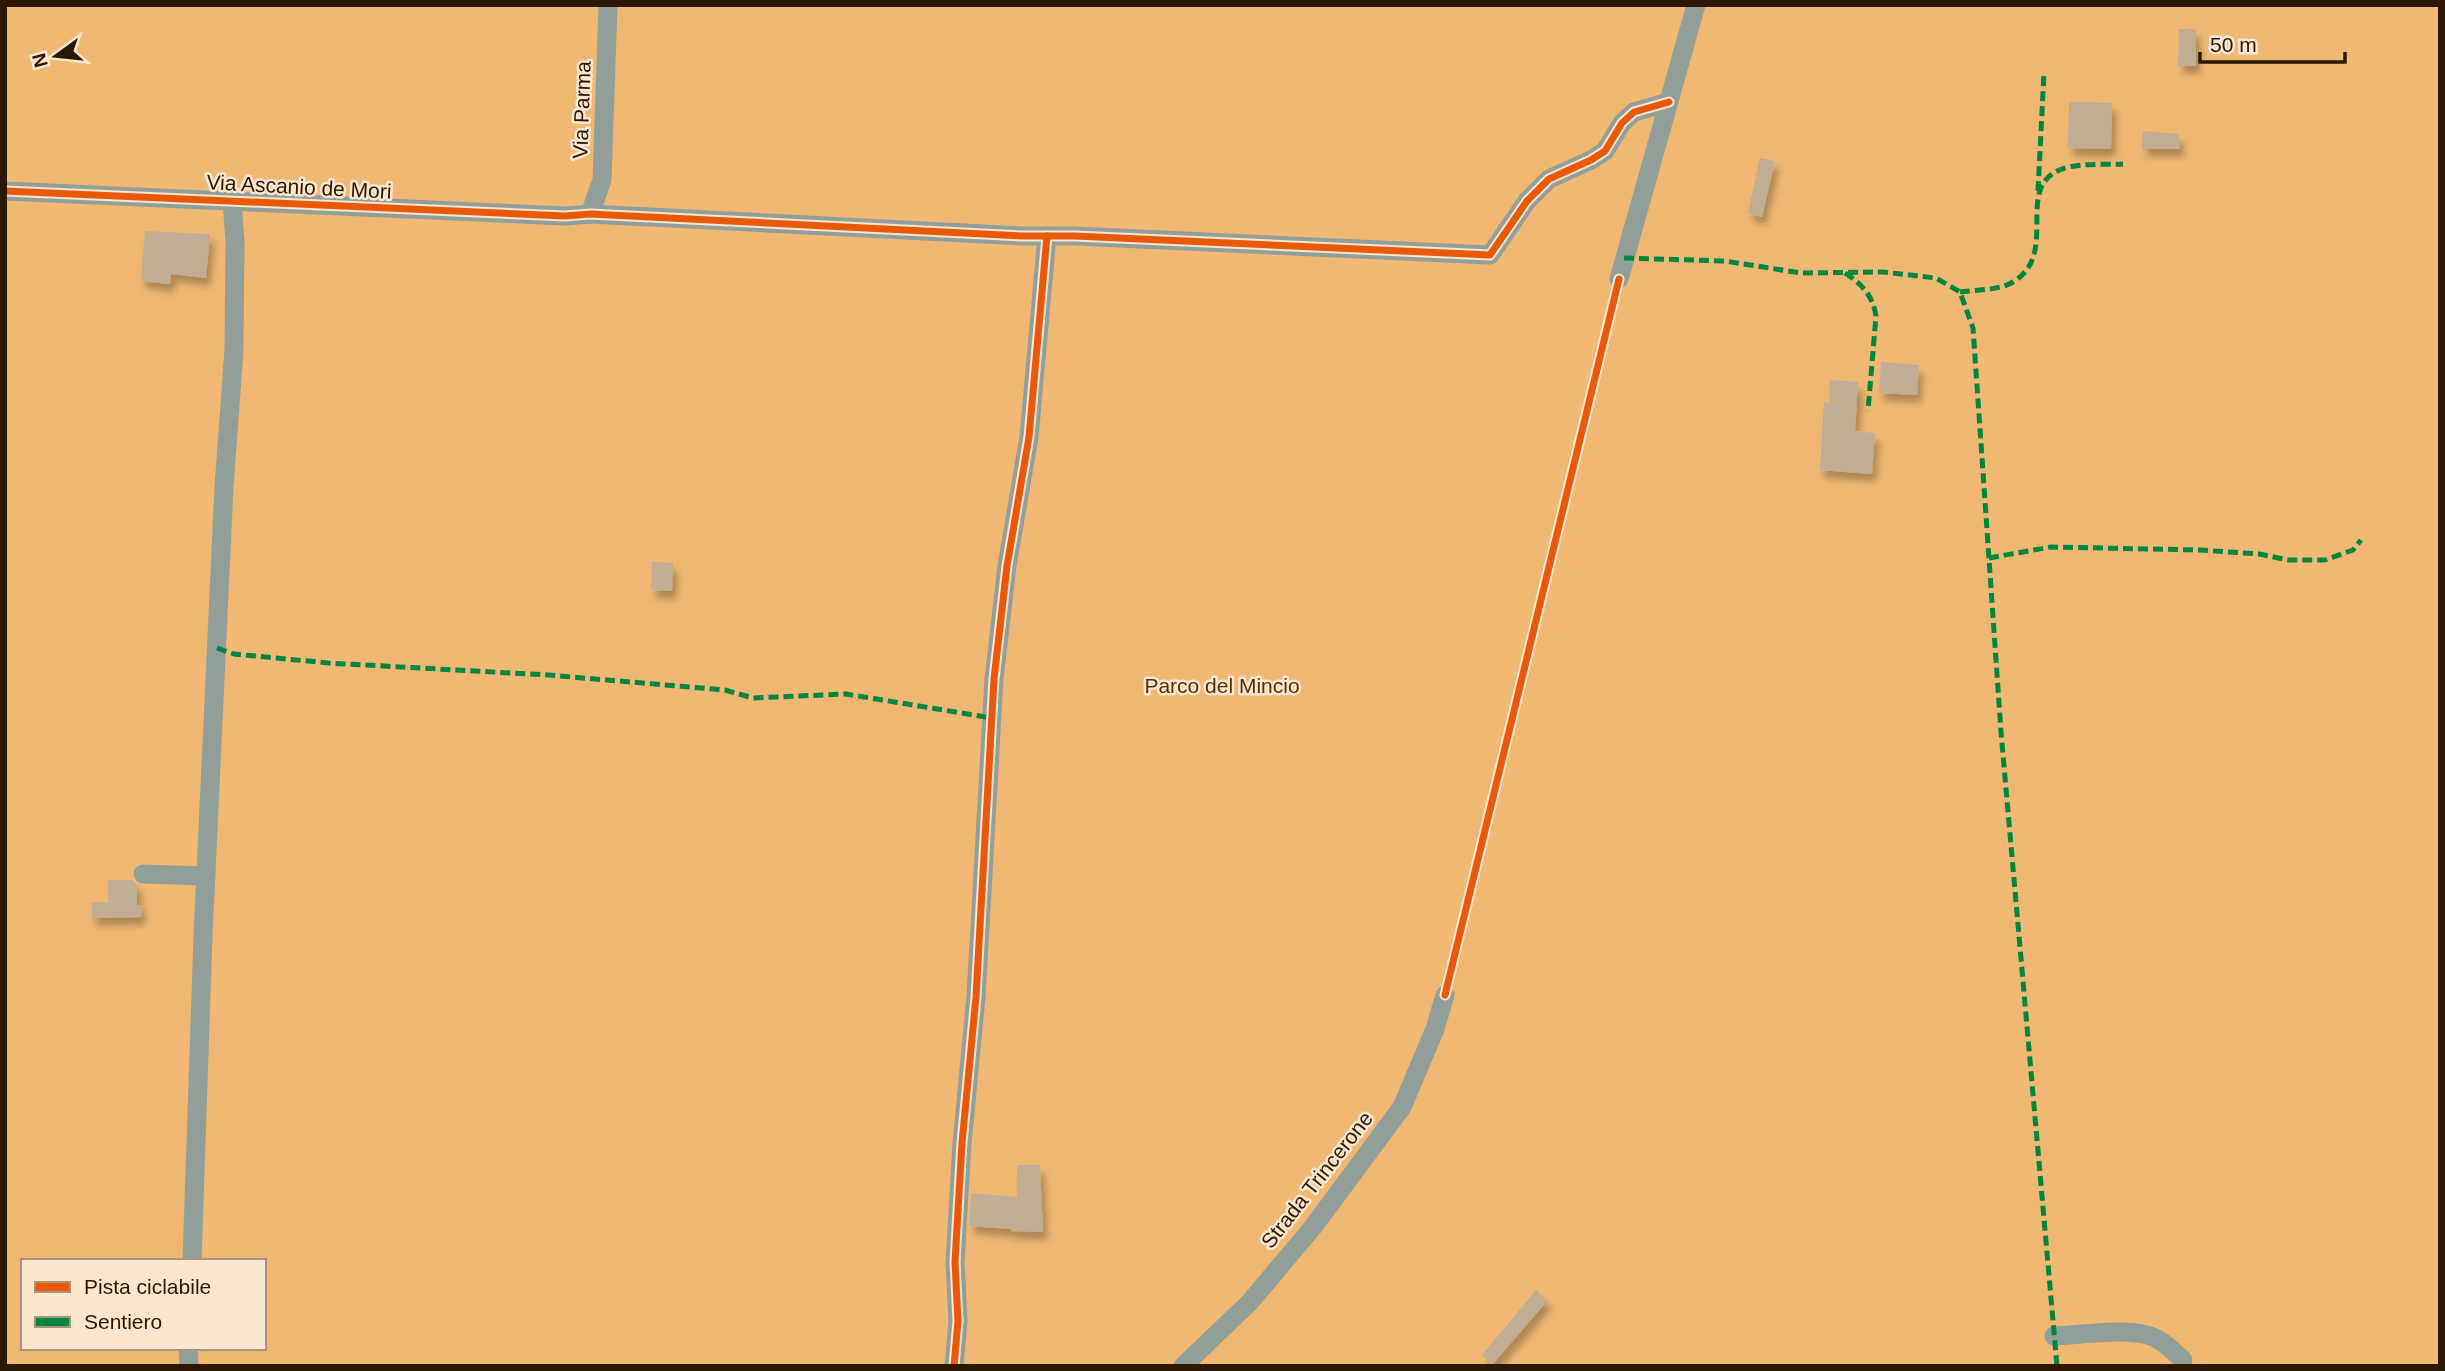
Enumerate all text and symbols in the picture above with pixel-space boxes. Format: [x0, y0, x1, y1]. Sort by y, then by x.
north arrow [21, 21, 91, 91]
scale bar [2200, 21, 2345, 65]
text: 50 m [2210, 33, 2257, 56]
text: N [28, 51, 52, 70]
street label: Via Parma [568, 60, 595, 159]
street label: Via Ascanio de Mori [206, 170, 392, 203]
park label: Parco del Mincio [1144, 674, 1300, 697]
street label: Strada Trincerone [1256, 1107, 1377, 1253]
legend [21, 1259, 266, 1350]
text: Pista ciclabile [84, 1275, 211, 1298]
text: Sentiero [84, 1310, 162, 1333]

